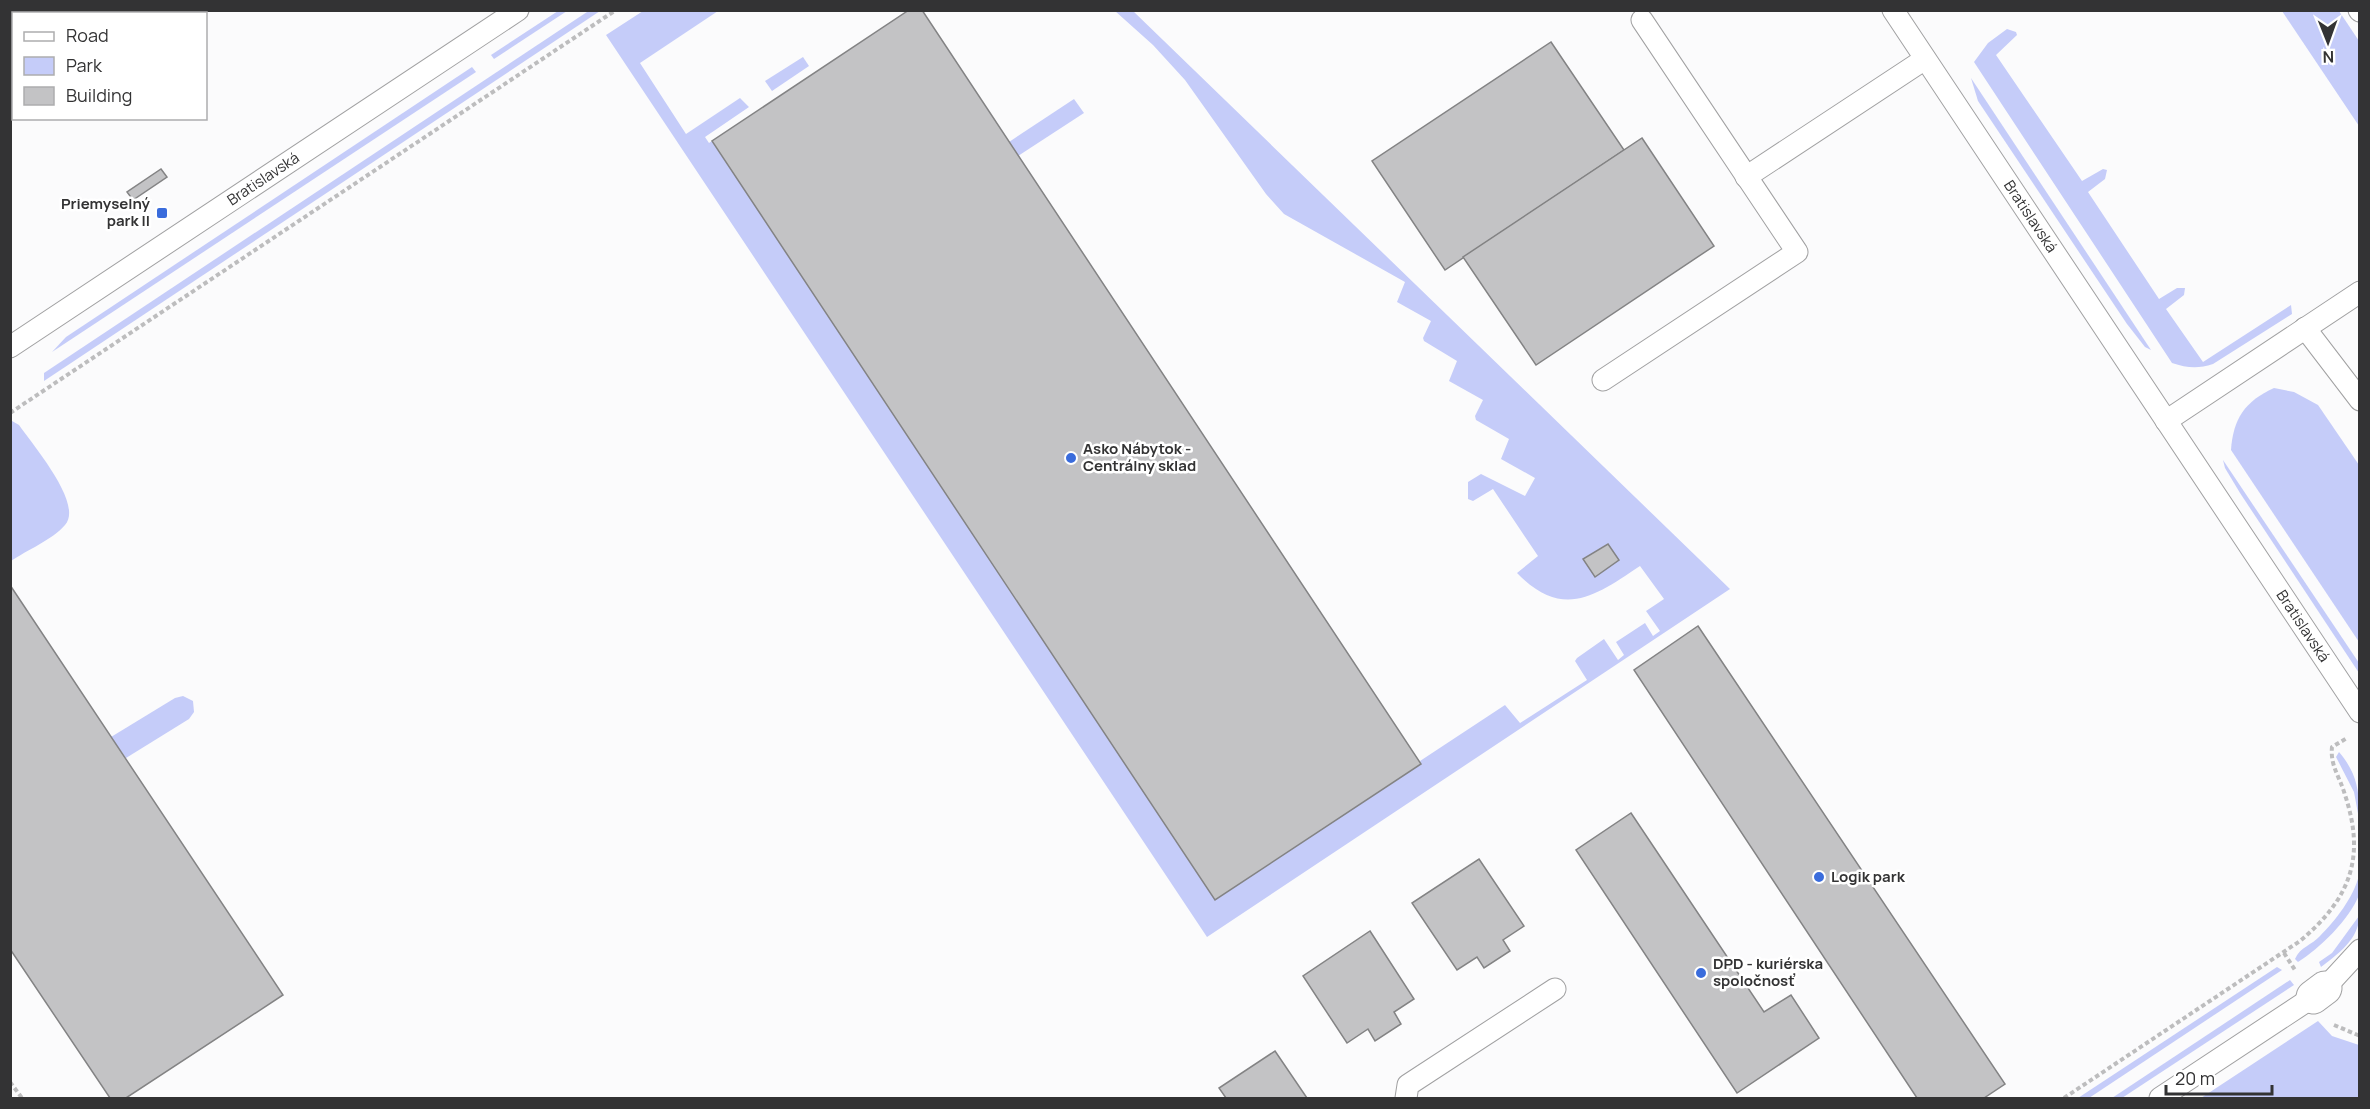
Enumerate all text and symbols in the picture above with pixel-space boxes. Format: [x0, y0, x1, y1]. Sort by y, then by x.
legend [12, 12, 207, 120]
north arrow [2298, 12, 2358, 72]
text: Road [66, 23, 109, 47]
text: N [2322, 46, 2334, 68]
text: Park [66, 53, 103, 77]
text: Building [66, 83, 132, 107]
street label: Bratislavská [223, 147, 303, 210]
street label: Bratislavská [1999, 176, 2062, 256]
place label: Priemyselný park II [61, 193, 151, 231]
marker: Priemyselný park II [155, 206, 169, 220]
place label: Asko Nábytok - Centrálny sklad [1083, 438, 1196, 476]
marker: Asko Nábytok - Centrálny sklad [1064, 451, 1078, 465]
street label: Bratislavská [2272, 586, 2335, 666]
place label: Logik park [1831, 866, 1906, 887]
marker: Logik park [1812, 870, 1826, 884]
place label: DPD - kuriérska spoločnosť [1713, 953, 1823, 991]
marker: DPD - kuriérska spoločnosť [1694, 966, 1708, 980]
scale bar [2166, 1058, 2272, 1096]
text: 20 m [2175, 1066, 2215, 1090]

